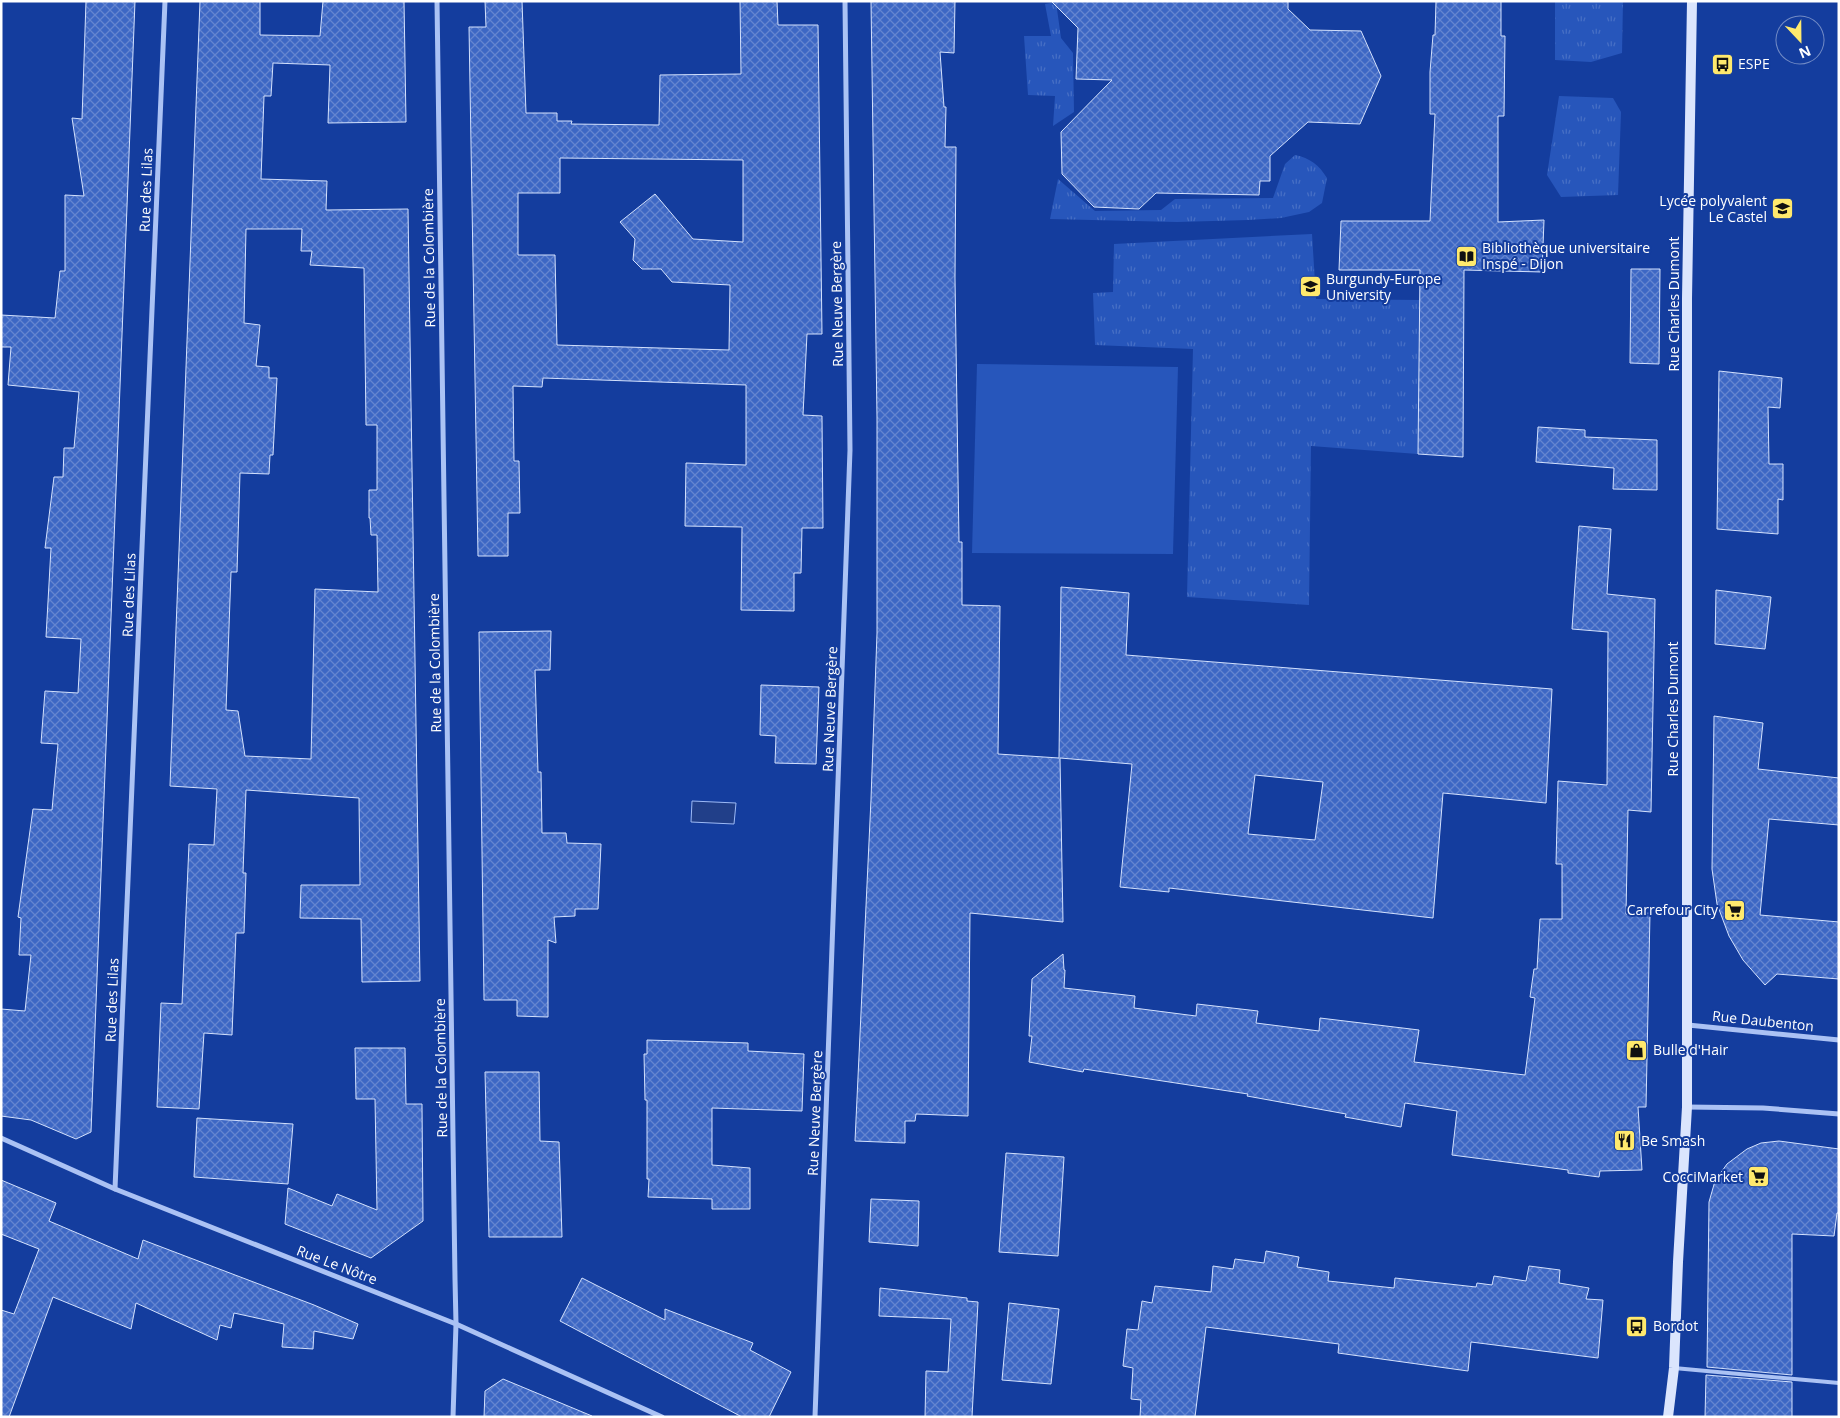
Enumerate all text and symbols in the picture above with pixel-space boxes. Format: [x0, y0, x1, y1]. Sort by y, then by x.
north arrow [1775, 15, 1825, 65]
text: N [1796, 42, 1814, 63]
bus stop icon: ESPE [1710, 52, 1734, 76]
place label: ESPE [1738, 54, 1770, 73]
street label: Rue des Lilas [135, 147, 156, 232]
street label: Rue de la Colombière [418, 188, 439, 328]
place label: Lycée polyvalent Le Castel [1659, 191, 1767, 226]
school or university icon: Lycée polyvalent Le Castel [1771, 197, 1795, 221]
street label: Rue Charles Dumont [1664, 236, 1683, 372]
place label: Bibliothèque universitaire Inspé - Dijon [1482, 238, 1650, 273]
street label: Rue Neuve Bergère [826, 241, 847, 367]
library icon: Bibliothèque universitaire Inspé - Dijon [1454, 244, 1478, 268]
place label: Burgundy-Europe University [1326, 269, 1441, 304]
school or university icon: Burgundy-Europe University [1298, 275, 1322, 299]
street label: Rue des Lilas [118, 552, 139, 637]
street label: Rue de la Colombière [424, 593, 445, 733]
street label: Rue Charles Dumont [1663, 641, 1682, 777]
street label: Rue Neuve Bergère [818, 646, 841, 772]
supermarket icon: Carrefour City [1722, 898, 1746, 922]
place label: Carrefour City [1627, 900, 1719, 919]
street label: Rue des Lilas [101, 957, 122, 1042]
street label: Rue de la Colombière [430, 998, 451, 1138]
street label: Rue Daubenton [1711, 1006, 1815, 1035]
shop icon: Bulle d'Hair [1625, 1038, 1649, 1062]
place label: Bulle d'Hair [1653, 1040, 1728, 1059]
street label: Rue Neuve Bergère [803, 1050, 826, 1176]
restaurant icon: Be Smash [1613, 1129, 1637, 1153]
place label: Be Smash [1641, 1131, 1705, 1150]
supermarket icon: CocciMarket [1747, 1165, 1771, 1189]
place label: CocciMarket [1663, 1167, 1743, 1186]
street label: Rue Le Nôtre [294, 1240, 380, 1289]
bus stop icon: Bordot [1625, 1314, 1649, 1338]
place label: Bordot [1653, 1316, 1698, 1335]

